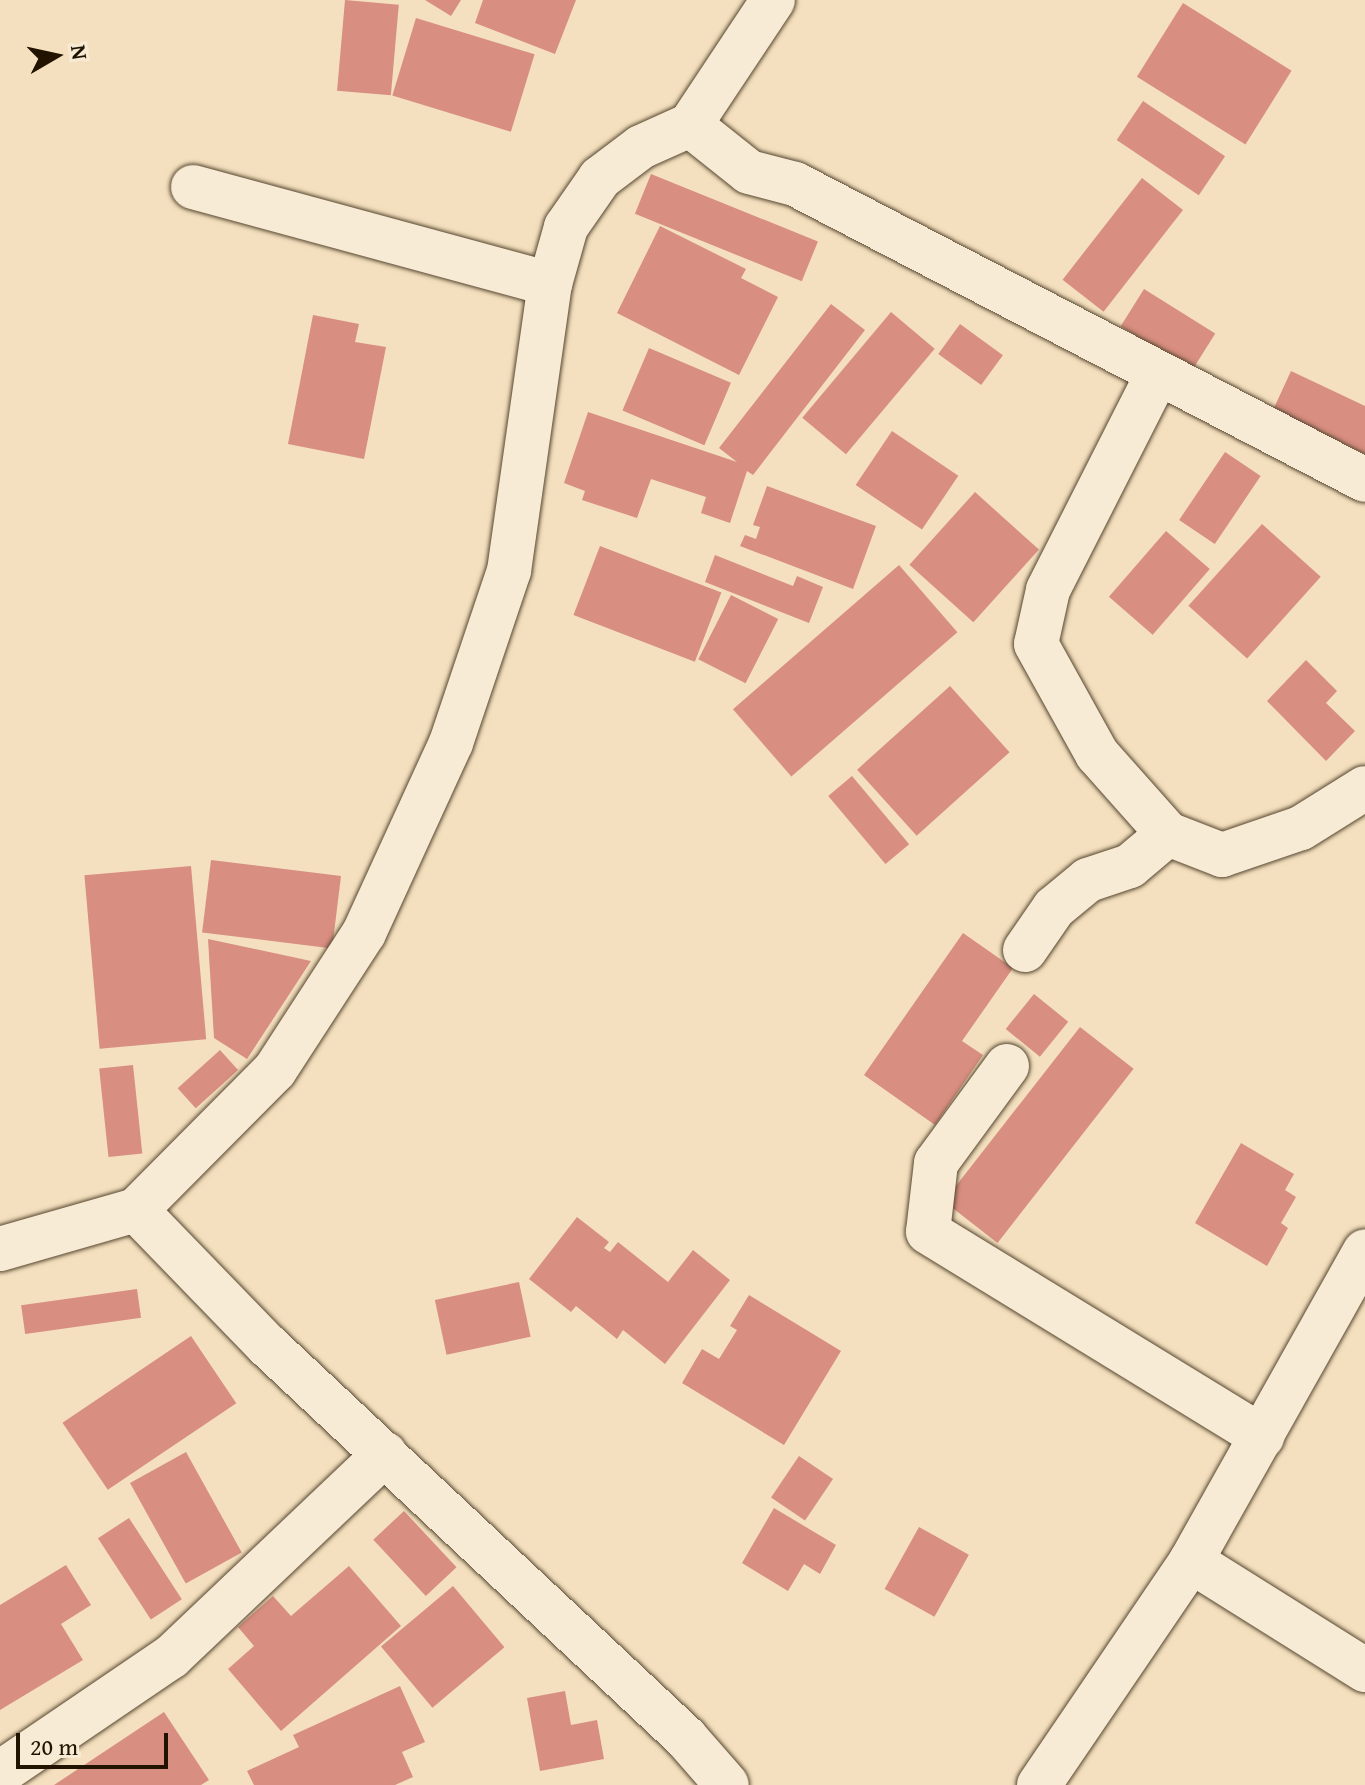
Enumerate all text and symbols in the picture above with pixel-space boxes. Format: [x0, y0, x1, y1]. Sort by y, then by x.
north arrow [16, 16, 96, 96]
text: N [63, 42, 97, 62]
scale bar [20, 1717, 172, 1767]
text: 20 m [30, 1729, 78, 1764]

